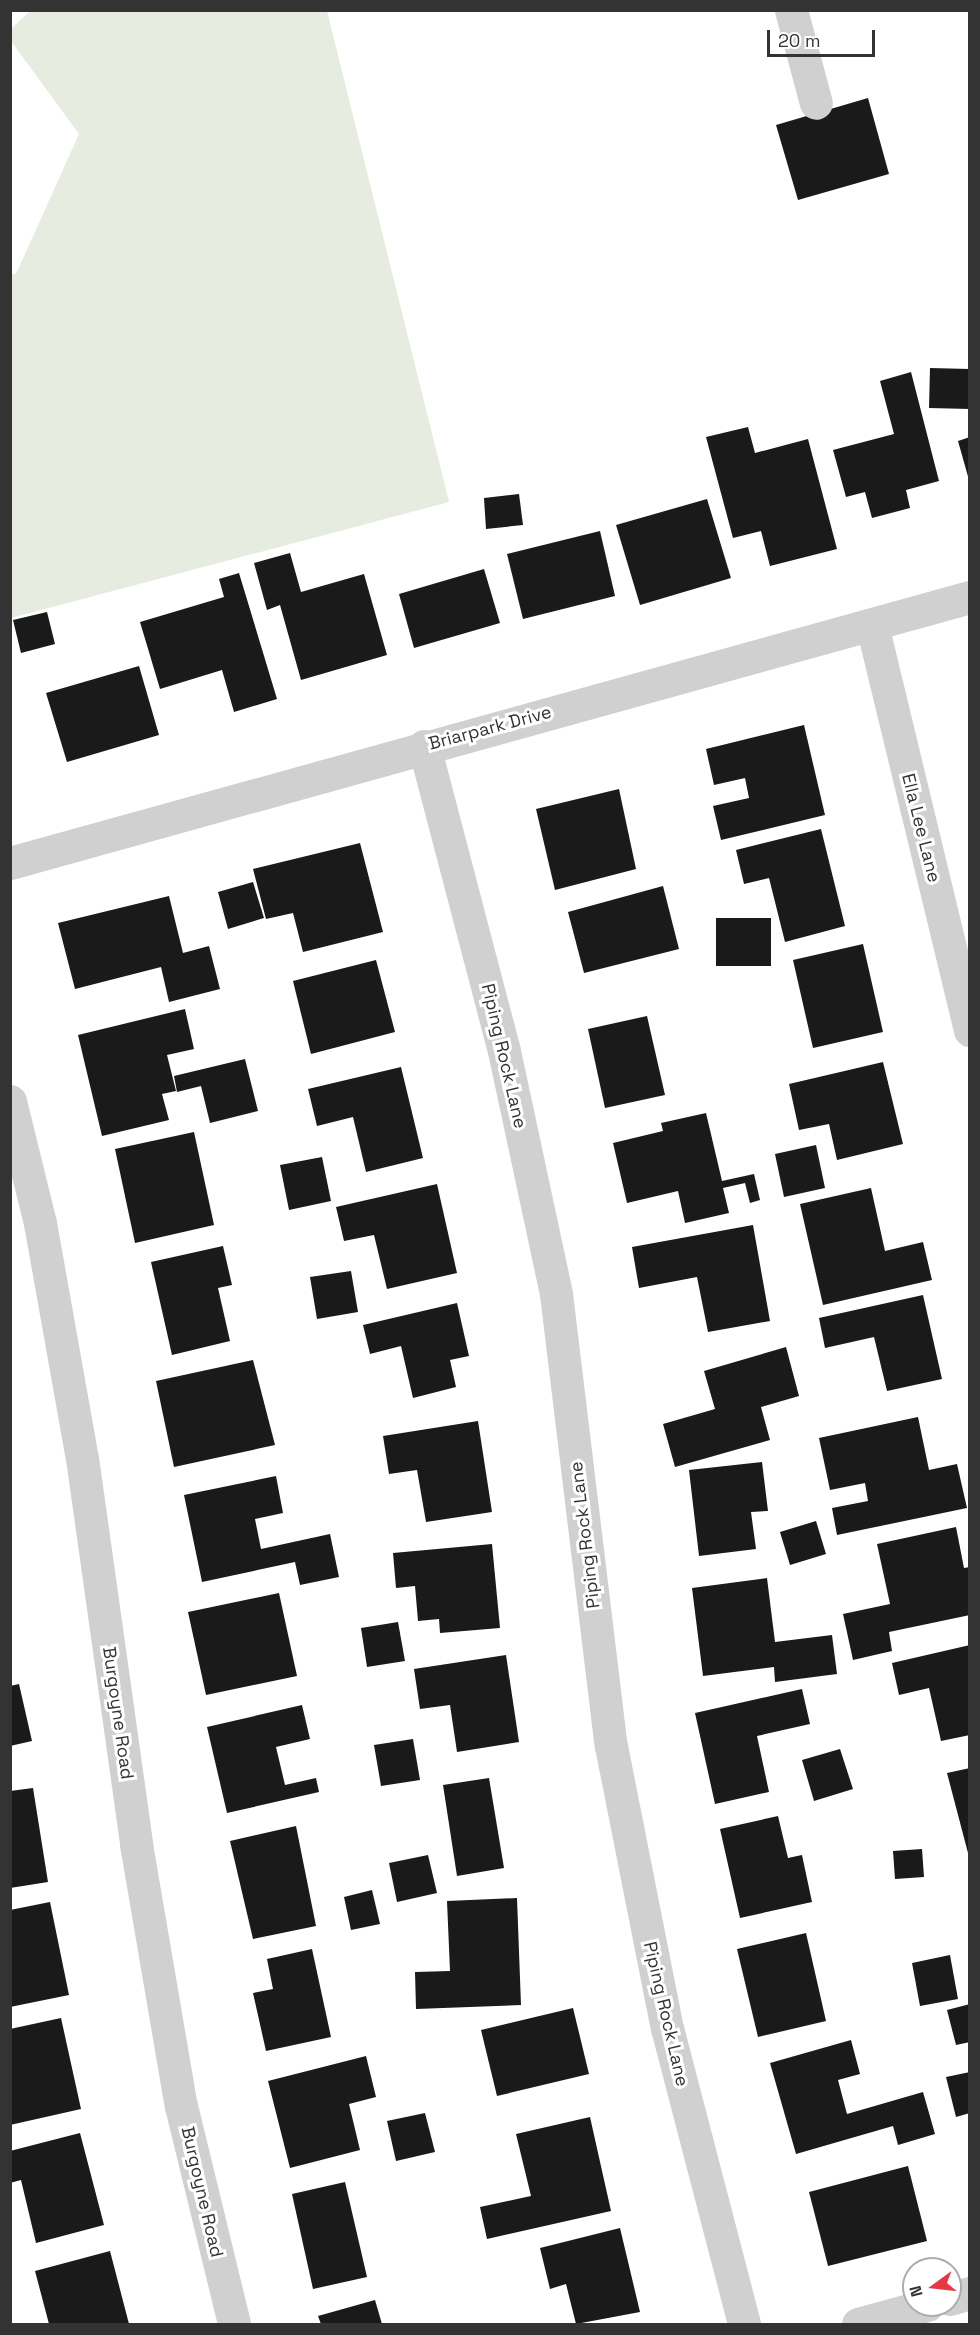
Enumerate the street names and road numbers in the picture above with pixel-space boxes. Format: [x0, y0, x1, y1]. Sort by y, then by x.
street label: Briarpark Drive [426, 701, 554, 755]
street label: Ella Lee Lane [897, 771, 945, 885]
street label: Piping Rock Lane [477, 982, 531, 1130]
street label: Piping Rock Lane [565, 1460, 605, 1610]
street label: Burgoyne Road [98, 1645, 138, 1781]
street label: Piping Rock Lane [639, 1940, 693, 2088]
street label: Burgoyne Road [176, 2124, 228, 2260]

